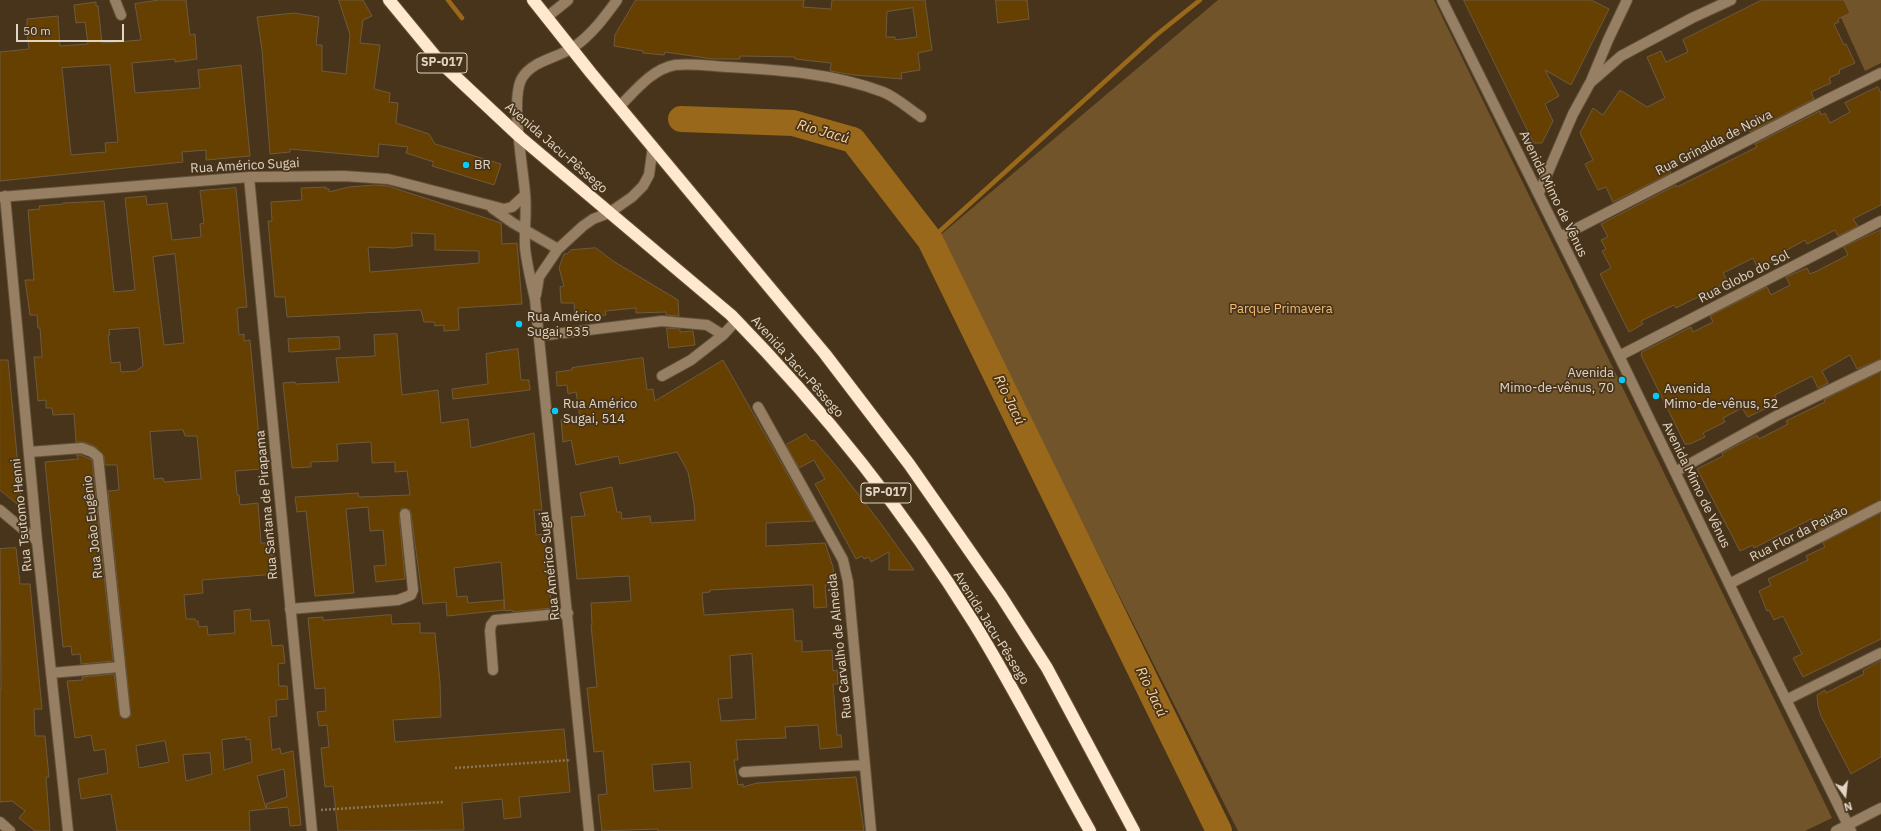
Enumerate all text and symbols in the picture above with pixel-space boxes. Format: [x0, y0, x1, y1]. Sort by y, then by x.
scale bar [18, 16, 126, 42]
text: 50 m [23, 23, 51, 38]
road number: SP-017 [417, 53, 467, 73]
street label: Avenida Jacu-Pêssego [501, 99, 611, 197]
street label: Rua Grinalda de Noiva [1653, 107, 1775, 179]
water label: Rio Jacú [795, 117, 851, 147]
street label: Avenida Mimo de Vênus [1516, 128, 1590, 260]
street label: Rua Américo Sugai [190, 155, 300, 177]
place label: BR [474, 157, 491, 173]
marker: BR [461, 160, 471, 170]
street label: Rua Globo do Sol [1696, 247, 1792, 307]
park label: Parque Primavera [1229, 301, 1333, 317]
place label: Rua Américo Sugai, 535 [527, 309, 601, 340]
street label: Avenida Jacu-Pêssego [747, 313, 847, 421]
marker: Rua Américo Sugai, 535 [514, 319, 524, 329]
place label: Avenida Mimo-de-vênus, 70 [1500, 365, 1614, 396]
water label: Rio Jacú [990, 372, 1028, 428]
marker: Avenida Mimo-de-vênus, 70 [1617, 375, 1627, 385]
place label: Avenida Mimo-de-vênus, 52 [1664, 381, 1778, 412]
marker: Avenida Mimo-de-vênus, 52 [1651, 391, 1661, 401]
place label: Rua Américo Sugai, 514 [563, 396, 637, 427]
marker: Rua Américo Sugai, 514 [550, 406, 560, 416]
street label: Avenida Mimo de Vênus [1659, 419, 1733, 551]
street label: Rua Santana de Pirapama [253, 430, 281, 580]
street label: Rua Tsutomo Henni [8, 458, 36, 572]
street label: Rua João Eugênio [80, 475, 106, 579]
road number: SP-017 [861, 483, 911, 503]
street label: Rua Flor da Paixão [1747, 503, 1851, 565]
street label: Rua Américo Sugai [537, 511, 563, 621]
street label: Avenida Jacu-Pêssego [950, 568, 1032, 688]
street label: Rua Carvalho de Almeida [825, 573, 855, 719]
water label: Rio Jacú [1132, 664, 1170, 720]
north arrow [1825, 775, 1865, 815]
text: N [1842, 799, 1854, 814]

